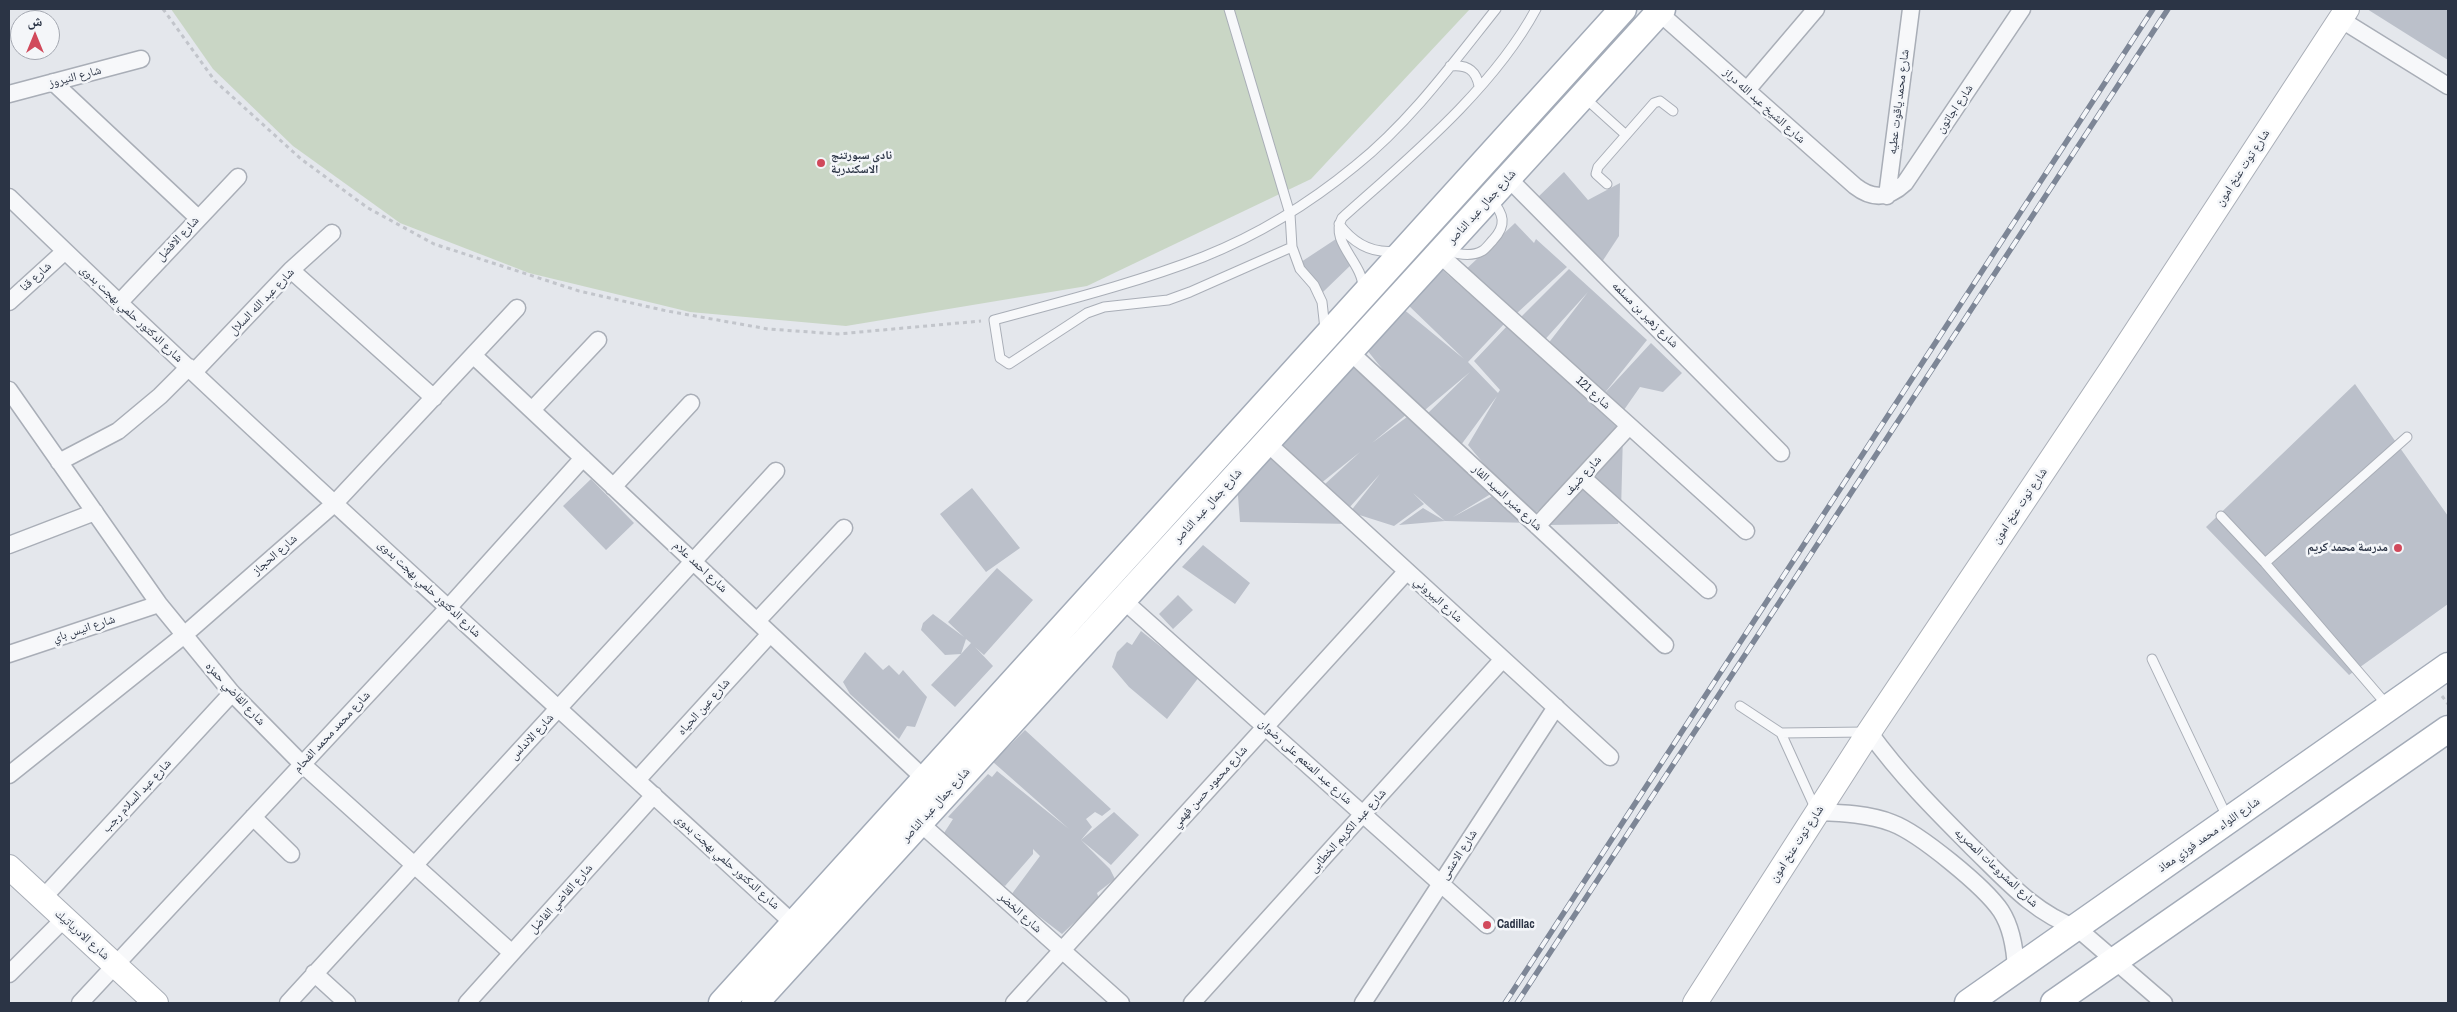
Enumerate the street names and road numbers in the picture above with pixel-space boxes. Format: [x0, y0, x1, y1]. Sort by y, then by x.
street label: شارع محمد ياقوت عطيه [1885, 49, 1913, 155]
street label: شارع النيروز [47, 63, 103, 91]
street label: شارع الشيخ عبد الله دراز [1720, 65, 1808, 147]
street label: شارع اجاتون [1933, 82, 1977, 136]
street label: شارع توت عنخ امون [2213, 127, 2273, 209]
street label: شارع جمال عبد الناصر [1445, 167, 1519, 247]
street label: شارع الافضل [154, 214, 202, 264]
street label: شارع قنا [17, 259, 55, 295]
street label: شارع الدكتور حلمي بهجت بدوى [76, 262, 186, 366]
street label: شارع عبد الله السلال [226, 265, 298, 339]
street label: شارع زهير بن مسلمه [1609, 279, 1681, 351]
street label: شارع 121 [1573, 374, 1613, 412]
street label: شارع ضيف [1561, 453, 1605, 499]
street label: شارع منير السيد الفار [1469, 462, 1545, 534]
street label: شارع توت عنخ امون [1989, 465, 2051, 547]
street label: شارع جمال عبد الناصر [1171, 466, 1245, 546]
street label: شارع الحجاز [250, 532, 300, 578]
street label: شارع الدكتور حلمي بهجت بدوى [374, 537, 484, 641]
street label: شارع احمد علام [670, 538, 730, 596]
street label: شارع البيروني [1411, 574, 1465, 626]
street label: شارع انيس باي [51, 612, 117, 646]
street label: شارع القاضي حمزه [202, 659, 268, 729]
street label: شارع عين الحياه [675, 676, 733, 738]
street label: شارع محمد محمد الفحام [291, 688, 373, 776]
street label: شارع الاندلس [507, 711, 557, 763]
street label: شارع عبد المنعم على رضوان [1255, 716, 1355, 808]
street label: شارع محمود حسن فهمي [1169, 743, 1251, 831]
street label: شارع عبد السلام رجب [99, 756, 175, 836]
street label: شارع جمال عبد الناصر [899, 765, 973, 845]
street label: شارع عبد الكريم الخطابى [1307, 786, 1389, 876]
street label: شارع اللواء محمد فوزي معاذ [2155, 794, 2263, 876]
street label: شارع توت عنخ امون [1767, 803, 1827, 885]
street label: شارع الدكتور حلمي بهجت بدوى [672, 811, 782, 913]
street label: شارع المشروعات المصريه [1951, 825, 2041, 911]
street label: شارع الاعشى [1437, 827, 1481, 883]
street label: شارع القاضي الفاضل [526, 861, 596, 937]
street label: شارع الخضر [995, 890, 1045, 936]
street label: شارع الادرياتيك [52, 907, 112, 963]

